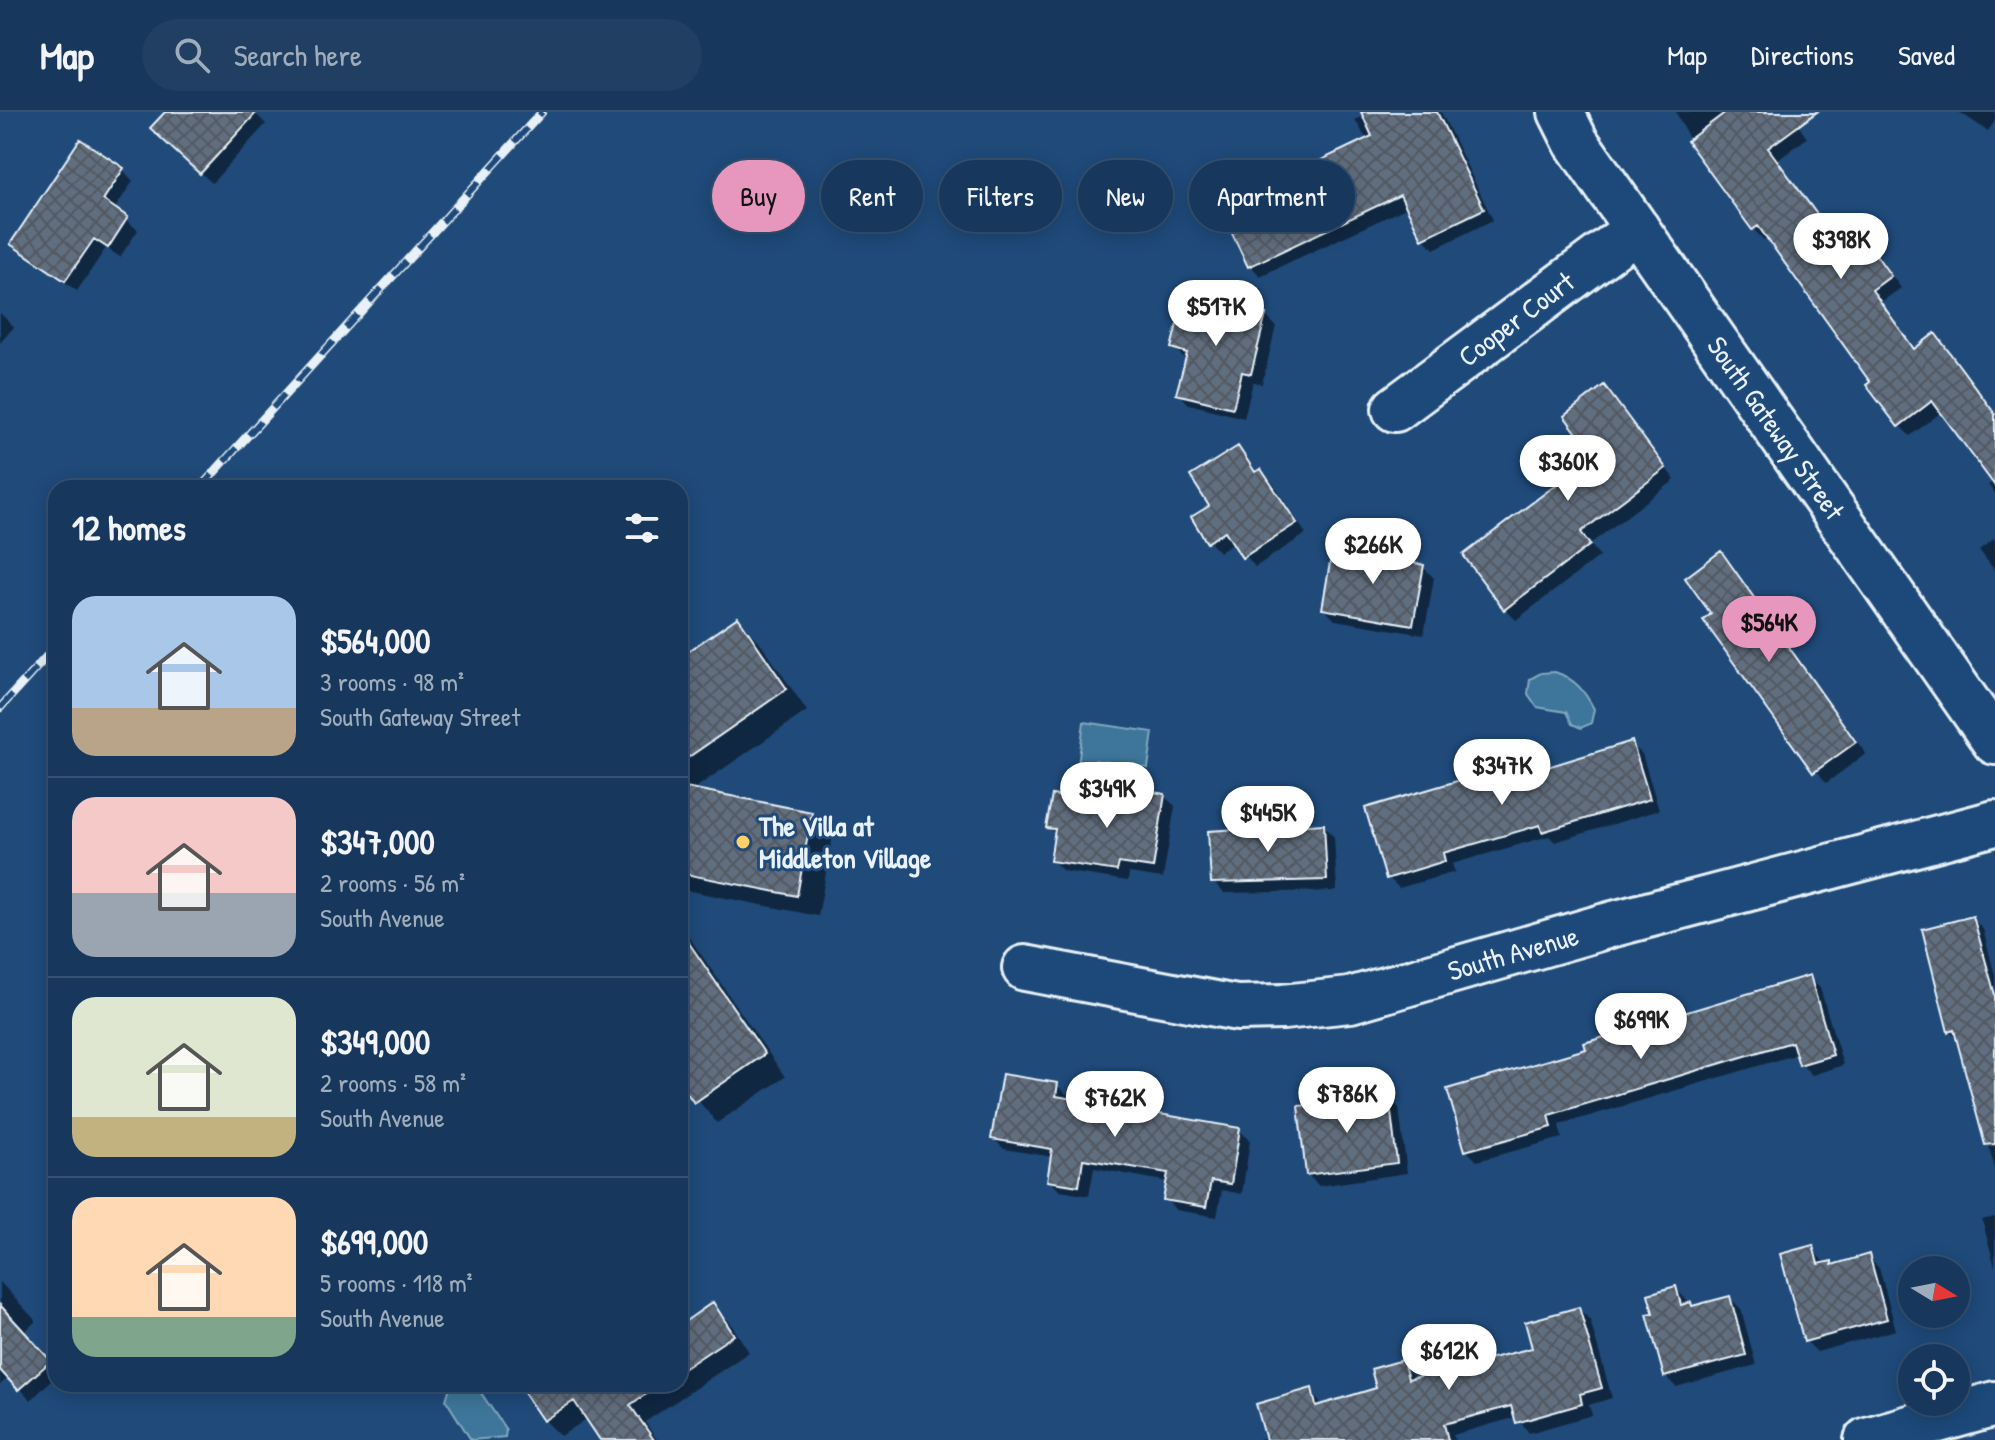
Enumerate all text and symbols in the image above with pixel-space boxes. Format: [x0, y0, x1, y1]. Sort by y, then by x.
search box [142, 19, 702, 91]
text: Map [40, 29, 94, 81]
icon: search [170, 33, 214, 77]
text: Search here [234, 35, 362, 75]
text: Map [1667, 36, 1707, 74]
text: Directions [1751, 36, 1854, 74]
text: Saved [1898, 36, 1955, 74]
chip: Buy [712, 160, 805, 232]
chip: Rent [821, 160, 923, 232]
chip: Filters [939, 160, 1062, 232]
chip: New [1078, 160, 1173, 232]
chip: Apartment [1189, 160, 1355, 232]
pin: $398K [1785, 213, 1897, 281]
text: $398K [1811, 221, 1871, 256]
street label: Cooper Court [1450, 263, 1582, 375]
pin: $517K [1160, 280, 1272, 348]
text: $517K [1186, 288, 1246, 323]
street label: South Gateway Street [1699, 329, 1854, 528]
pin: $360K [1512, 435, 1624, 503]
text: $360K [1538, 443, 1598, 478]
text: 12 homes [72, 505, 186, 551]
icon: filters [620, 506, 664, 550]
pin: $266K [1317, 518, 1429, 586]
text: $266K [1343, 526, 1403, 561]
pin: $564K [1713, 596, 1825, 664]
text: $564K [1740, 604, 1798, 639]
text: $564,000 [320, 618, 431, 664]
icon: home [136, 628, 232, 724]
text: 3 rooms · 98 m² [320, 664, 464, 699]
text: South Gateway Street [320, 699, 520, 734]
pin: $347K [1446, 739, 1558, 807]
text: $347K [1471, 747, 1533, 782]
pin: $349K [1051, 762, 1163, 830]
text: $349K [1078, 770, 1136, 805]
pin: $445K [1212, 786, 1324, 854]
text: $445K [1239, 794, 1297, 829]
place label: The Villa at Middleton Village [758, 807, 932, 878]
text: $347,000 [320, 819, 435, 865]
icon: home [136, 829, 232, 925]
marker: The Villa at Middleton Village [734, 833, 752, 851]
text: 2 rooms · 56 m² [320, 865, 465, 900]
text: South Avenue [320, 900, 445, 935]
street label: South Avenue [1443, 916, 1583, 990]
pin: $699K [1585, 993, 1697, 1061]
text: $699K [1613, 1001, 1669, 1036]
text: $349,000 [320, 1019, 430, 1065]
icon: home [136, 1029, 232, 1125]
text: 2 rooms · 58 m² [320, 1065, 466, 1100]
pin: $786K [1291, 1067, 1403, 1135]
pin: $762K [1059, 1071, 1171, 1139]
text: $786K [1316, 1075, 1378, 1110]
text: $762K [1084, 1079, 1146, 1114]
text: South Avenue [320, 1100, 445, 1135]
text: $699,000 [320, 1219, 428, 1265]
icon: home [136, 1229, 232, 1325]
north arrow [1898, 1256, 1970, 1328]
map controls [1898, 1256, 1970, 1416]
text: 5 rooms · 118 m² [320, 1265, 473, 1300]
text: South Avenue [320, 1300, 445, 1335]
pin: $612K [1393, 1324, 1505, 1392]
text: $612K [1420, 1332, 1478, 1367]
button: locate [1898, 1344, 1970, 1416]

